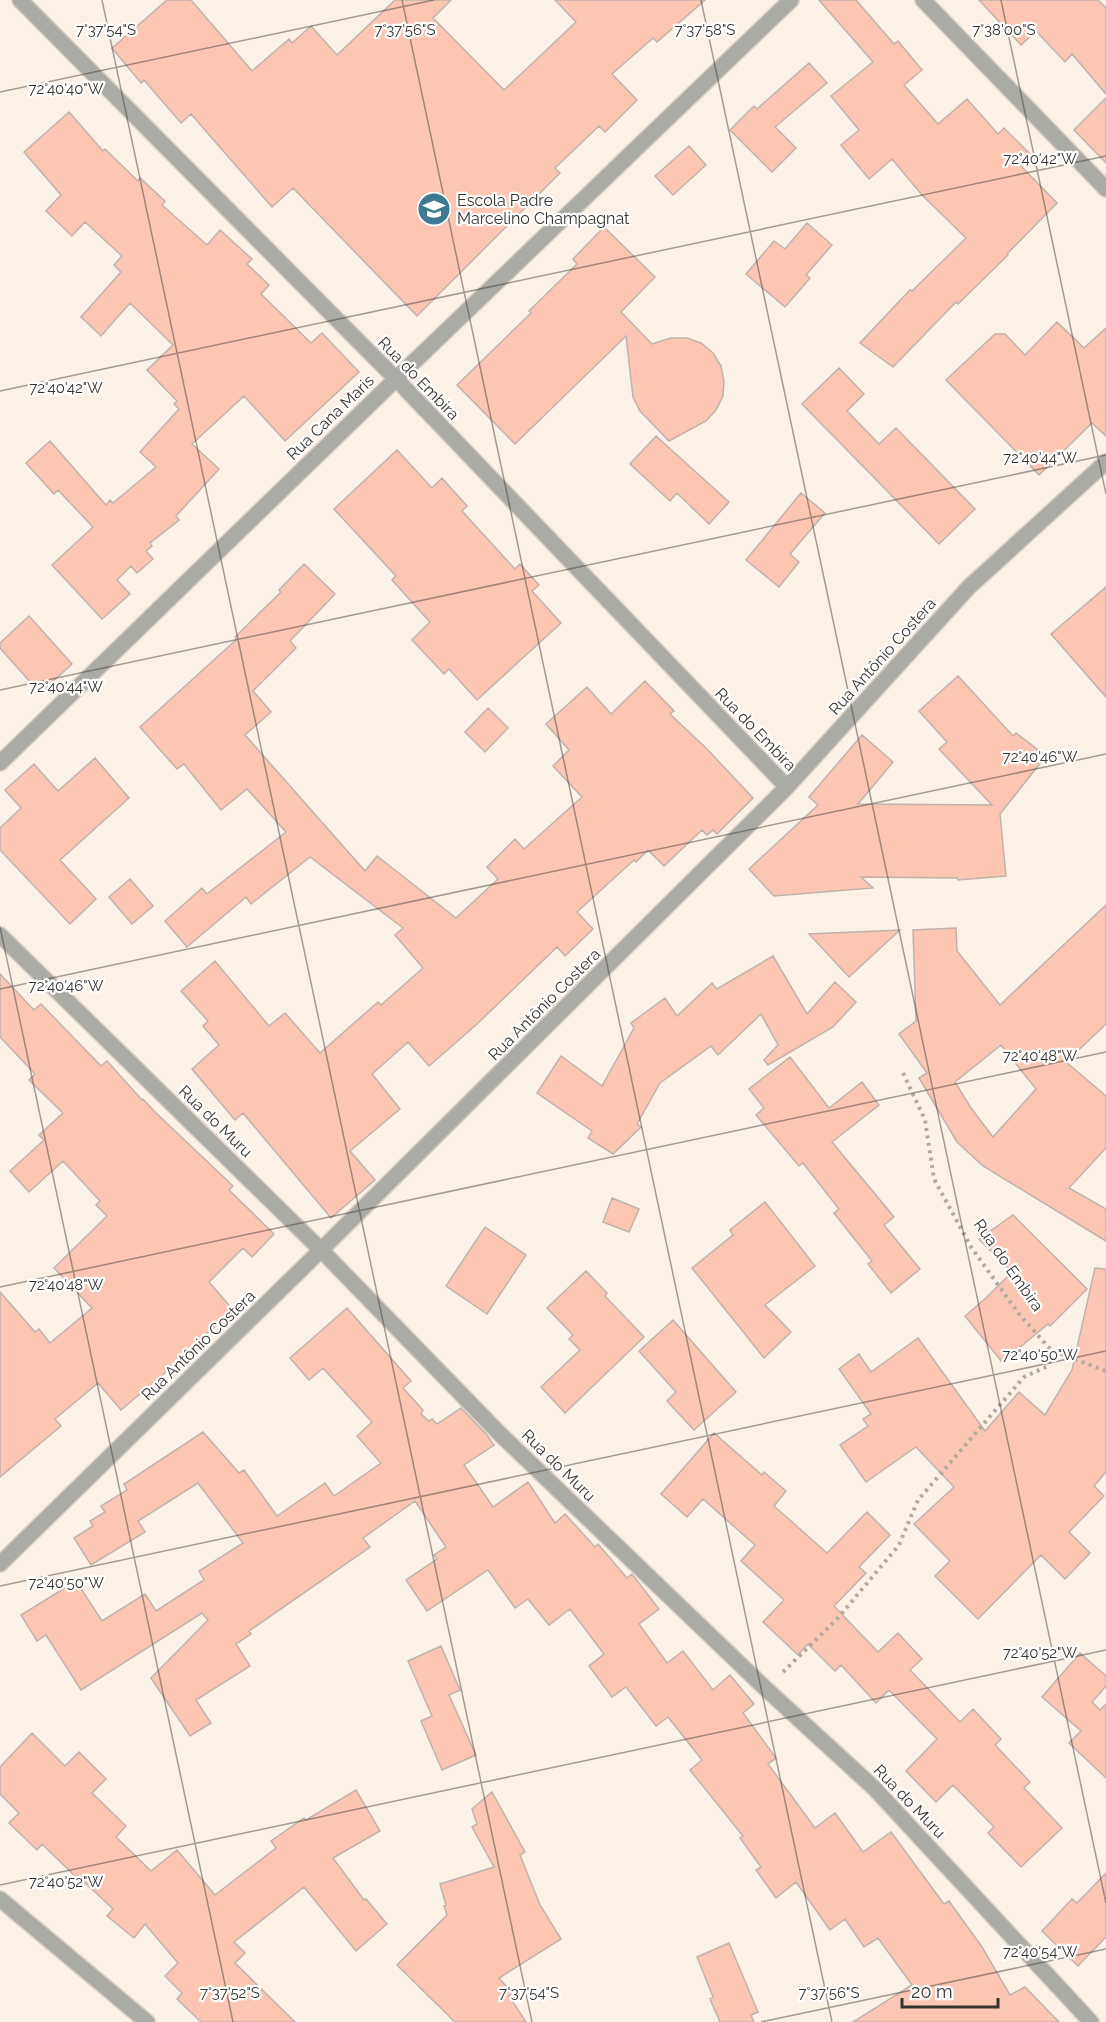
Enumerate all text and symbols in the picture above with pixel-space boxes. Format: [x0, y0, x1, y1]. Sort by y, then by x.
text: 7°37'54"S [76, 21, 136, 39]
text: 7°37'56"S [374, 21, 436, 39]
text: 7°37'58"S [675, 21, 735, 39]
text: 7°38'00"S [972, 21, 1036, 39]
text: 72°40'40"W [29, 80, 104, 98]
text: 72°40'42"W [1003, 150, 1077, 168]
school or university icon: Escola Padre Marcelino Champagnat [416, 191, 452, 227]
place label: Escola Padre Marcelino Champagnat [457, 191, 630, 228]
street label: Rua do Embira [374, 333, 463, 424]
street label: Rua Cana Maris [283, 371, 378, 464]
text: 72°40'42"W [29, 379, 103, 397]
text: 72°40'44"W [1003, 449, 1077, 467]
street label: Rua Antônio Costera [825, 594, 940, 719]
text: 72°40'44"W [29, 678, 103, 696]
street label: Rua do Embira [711, 684, 800, 775]
text: 72°40'46"W [1003, 748, 1078, 766]
street label: Rua Antônio Costera [484, 944, 604, 1064]
text: 72°40'46"W [29, 977, 104, 995]
text: 72°40'48"W [1003, 1047, 1078, 1065]
street label: Rua do Muru [175, 1082, 256, 1161]
street label: Rua do Embira [970, 1216, 1047, 1315]
text: 72°40'48"W [29, 1276, 104, 1294]
street label: Rua Antônio Costera [138, 1286, 259, 1404]
text: 72°40'50"W [1002, 1346, 1078, 1364]
street label: Rua do Muru [518, 1426, 599, 1505]
text: 72°40'50"W [28, 1574, 104, 1592]
text: 72°40'52"W [1003, 1644, 1078, 1662]
street label: Rua do Muru [870, 1761, 949, 1842]
text: 72°40'52"W [29, 1873, 104, 1891]
text: 72°40'54"W [1003, 1943, 1078, 1961]
scale bar [902, 1971, 998, 2009]
text: 20 m [911, 1981, 953, 2002]
text: 7°37'52"S [200, 1984, 260, 2002]
text: 7°37'54"S [499, 1984, 559, 2002]
text: 7°37'56"S [798, 1984, 860, 2002]

